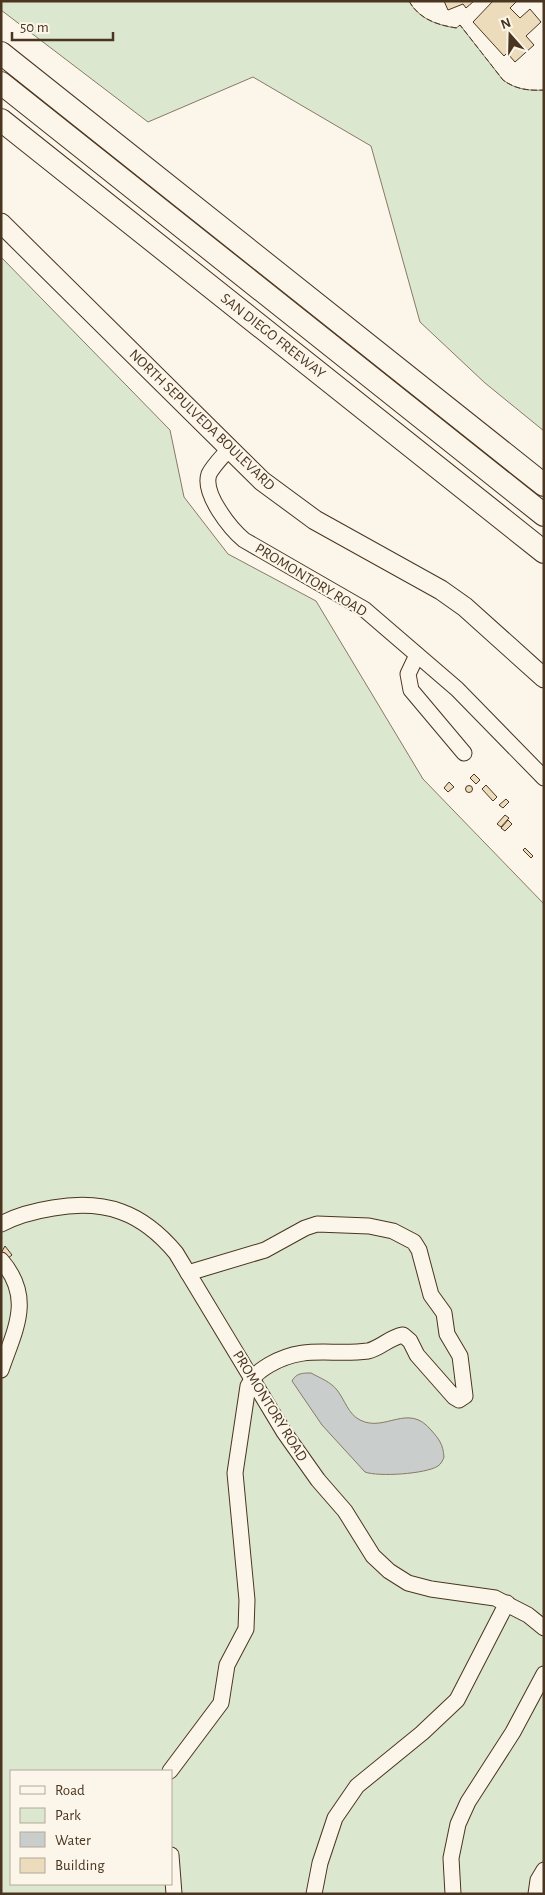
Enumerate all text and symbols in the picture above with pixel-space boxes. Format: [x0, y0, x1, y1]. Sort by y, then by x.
scale bar [12, 10, 114, 42]
north arrow [485, 10, 535, 60]
text: N [499, 15, 513, 32]
text: 50 m [20, 20, 49, 35]
street label: SAN DIEGO FREEWAY [218, 291, 328, 381]
street label: NORTH SEPULVEDA BOULEVARD [126, 347, 278, 494]
street label: PROMONTORY ROAD [253, 541, 370, 619]
street label: PROMONTORY ROAD [230, 1348, 310, 1464]
legend [10, 1770, 172, 1885]
text: Road [55, 1783, 85, 1798]
text: Park [55, 1808, 81, 1823]
text: Water [55, 1833, 91, 1848]
text: Building [55, 1858, 105, 1873]

